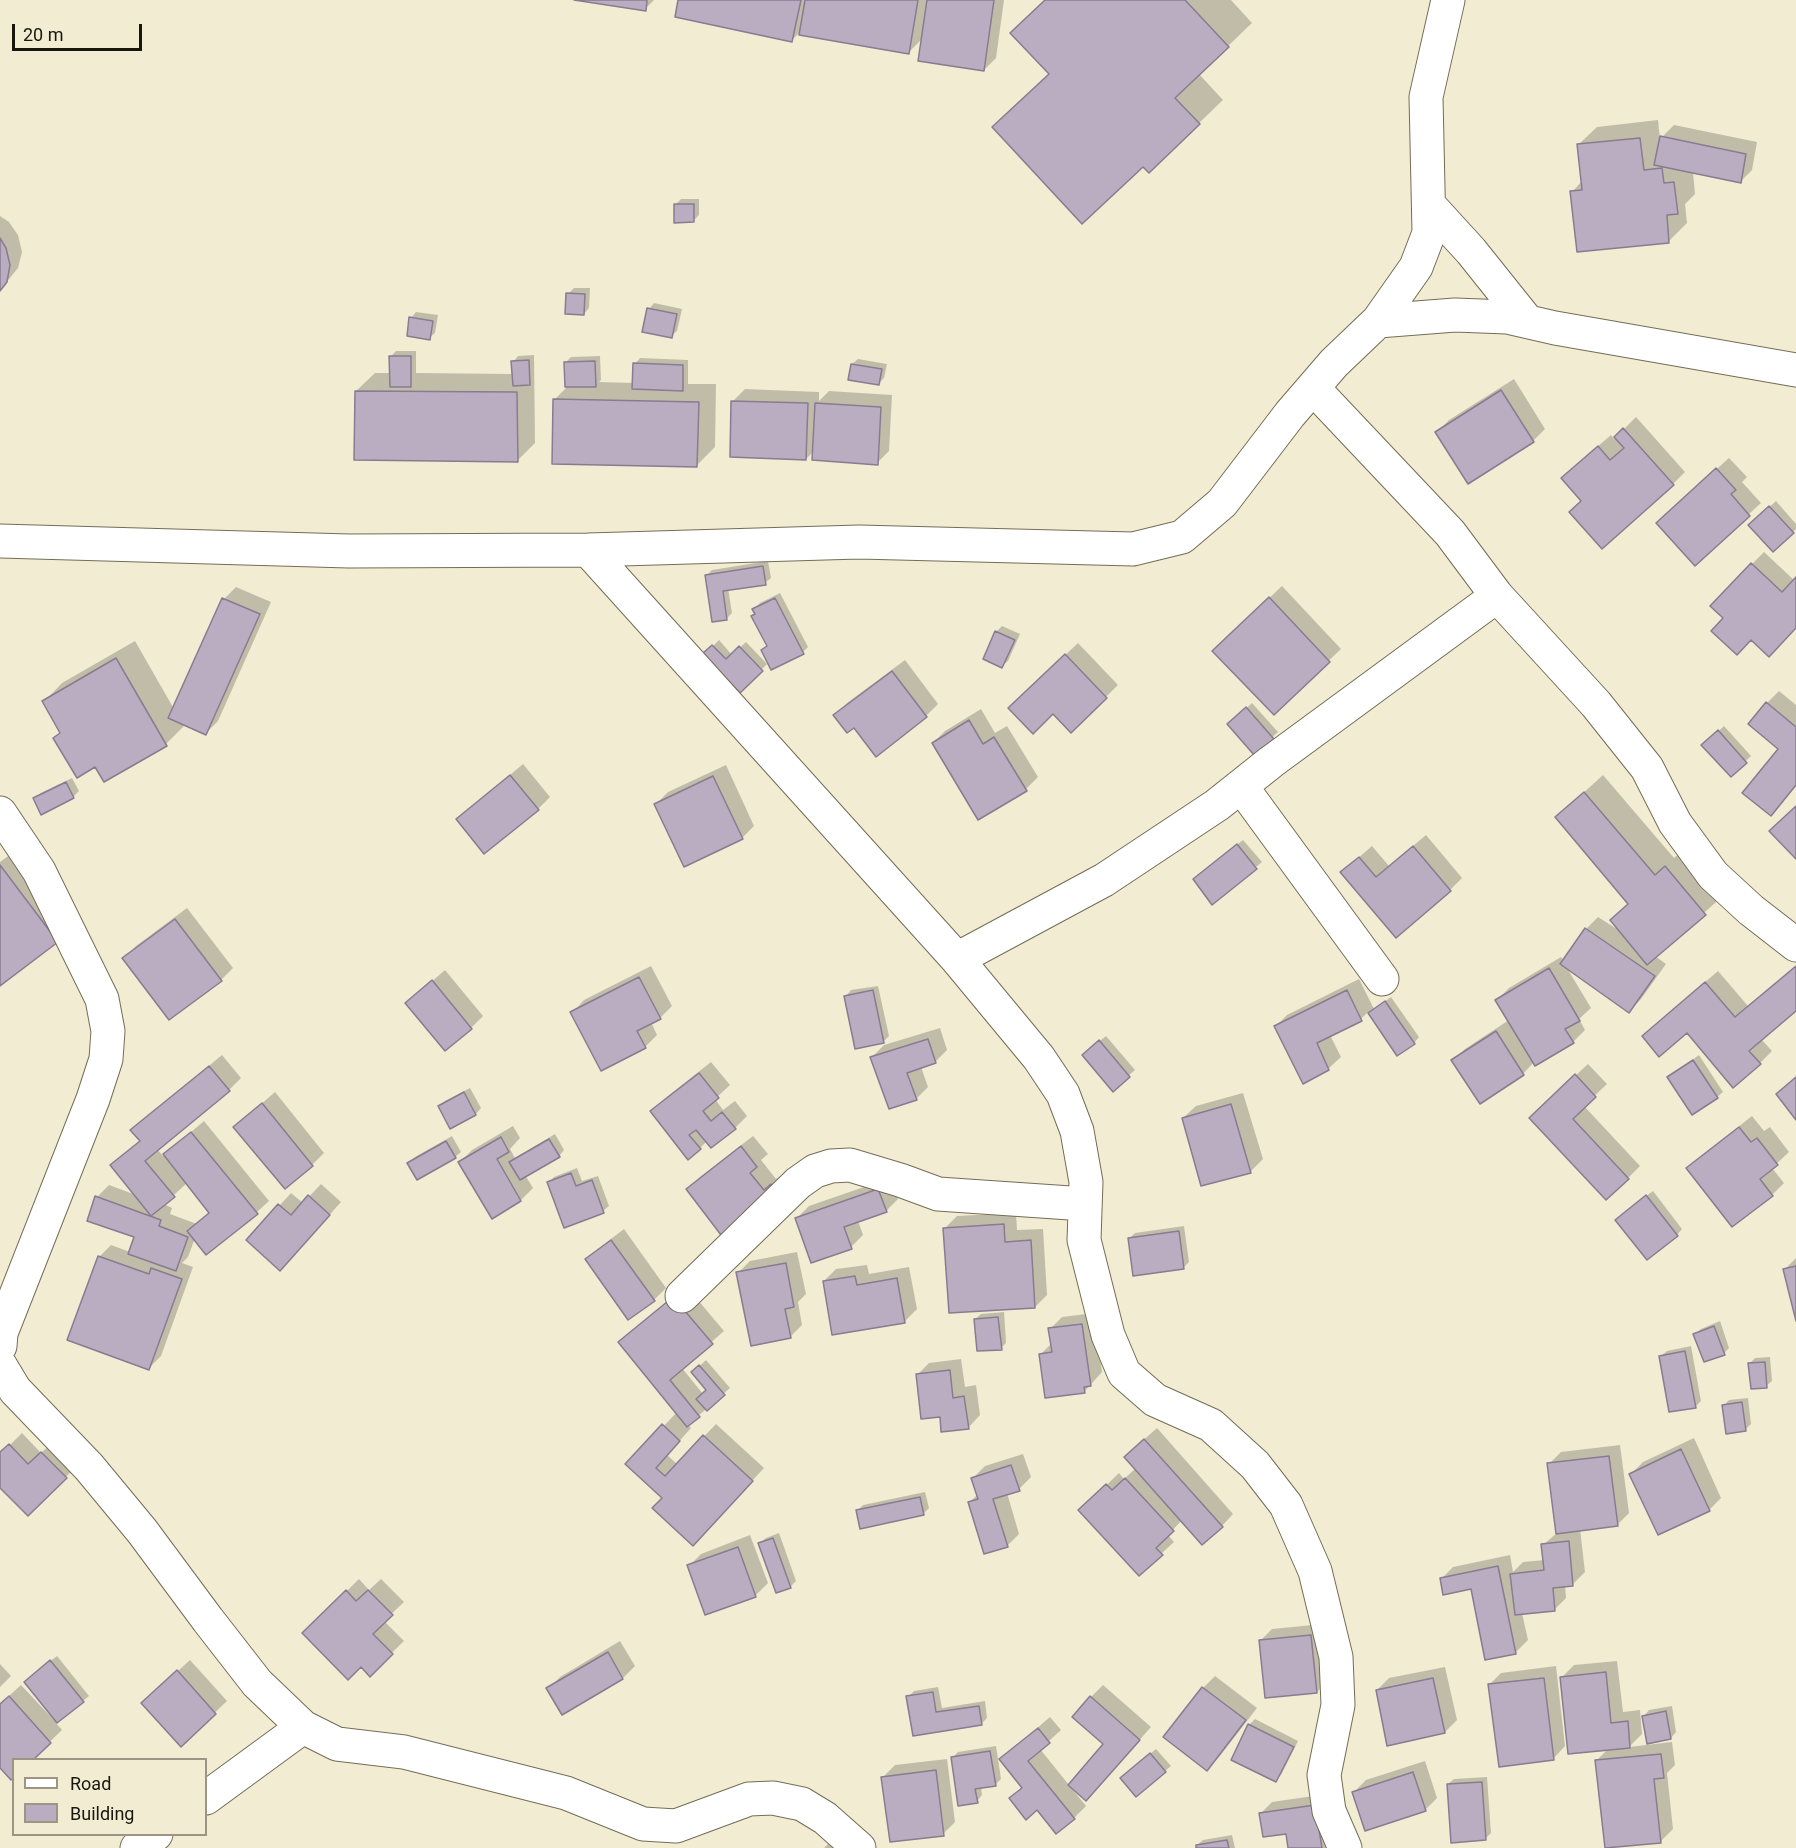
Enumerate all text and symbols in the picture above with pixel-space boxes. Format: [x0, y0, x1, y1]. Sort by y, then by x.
scale bar [15, 12, 146, 50]
text: 20 m [23, 24, 63, 45]
legend [12, 1758, 207, 1836]
text: Road [70, 1773, 111, 1794]
text: Building [70, 1803, 134, 1824]

